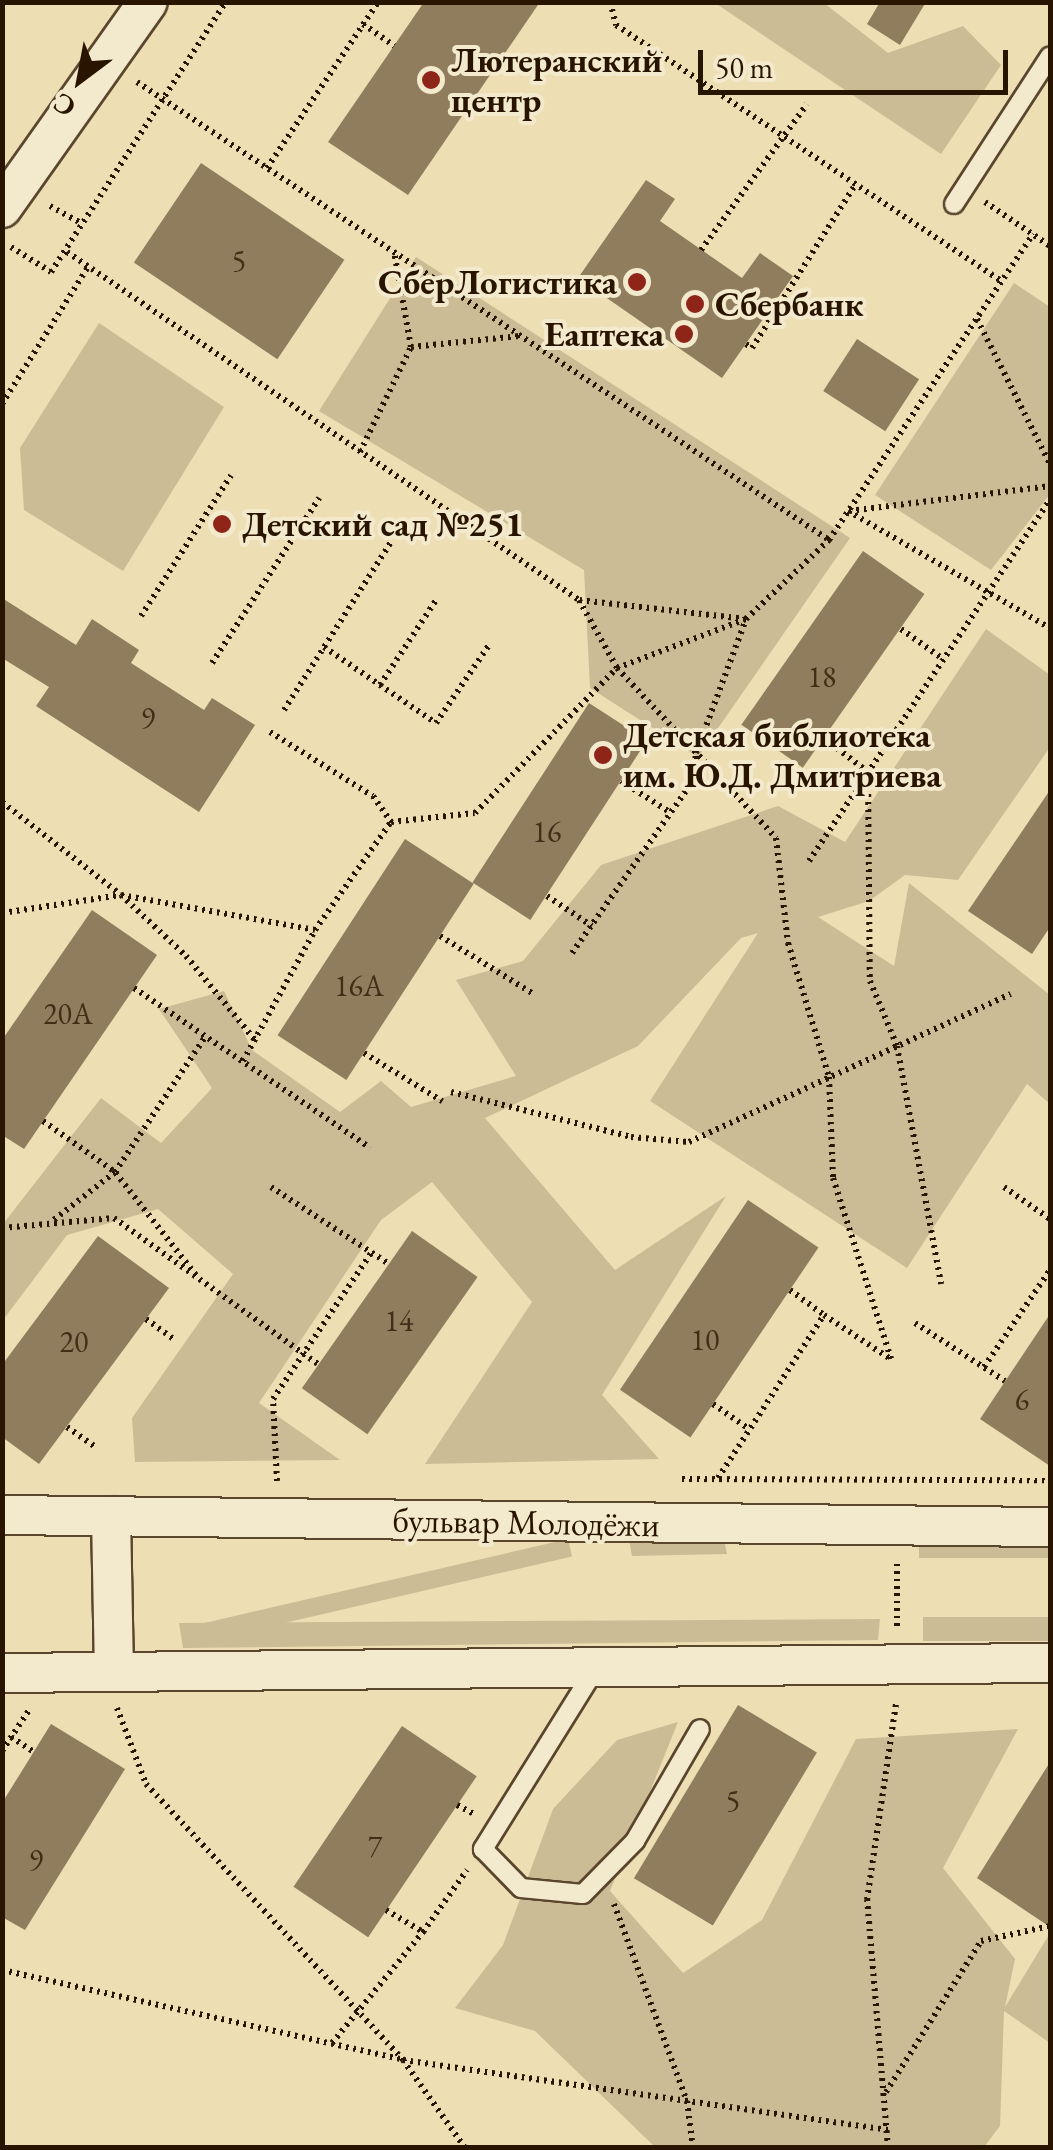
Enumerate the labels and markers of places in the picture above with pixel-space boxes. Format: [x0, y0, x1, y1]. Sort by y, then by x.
place label: Лютеранский центр [451, 39, 662, 121]
marker: Лютеранский центр [420, 69, 442, 91]
place label: СберЛогистика [378, 261, 617, 303]
marker: СберЛогистика [626, 271, 648, 293]
place label: Сбербанк [715, 283, 864, 325]
marker: Сбербанк [684, 293, 706, 315]
place label: Еаптека [544, 313, 664, 355]
marker: Еаптека [673, 323, 695, 345]
place label: Детский сад №251 [242, 503, 524, 545]
marker: Детский сад №251 [211, 513, 233, 535]
place label: Детская библиотека им. Ю.Д. Дмитриева [623, 714, 942, 796]
marker: Детская библиотека им. Ю.Д. Дмитриева [592, 744, 614, 766]

